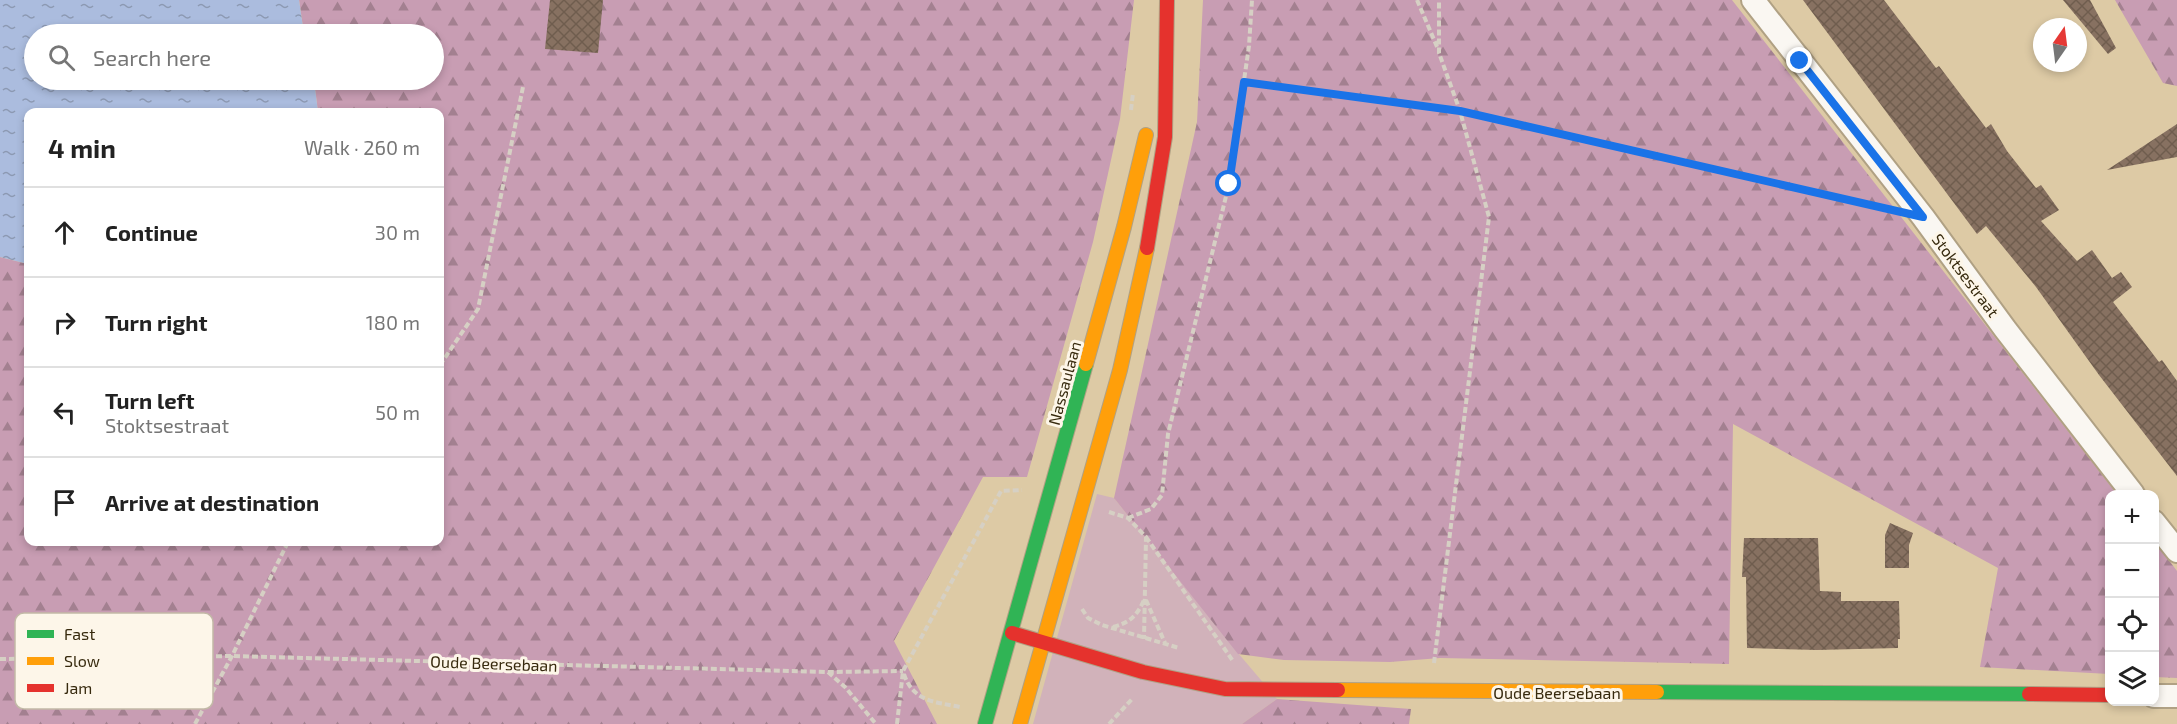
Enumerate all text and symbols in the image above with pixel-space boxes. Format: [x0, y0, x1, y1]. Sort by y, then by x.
north arrow [2033, 18, 2087, 72]
search box [24, 24, 444, 90]
icon: search [45, 41, 78, 74]
text: Search here [93, 44, 211, 70]
route end [1786, 47, 1812, 73]
text: 4 min [48, 132, 116, 163]
text: Walk · 260 m [304, 135, 420, 159]
route start [1215, 170, 1241, 196]
icon: ahead [48, 216, 81, 249]
text: Continue [105, 219, 198, 245]
text: 30 m [375, 220, 420, 244]
street label: Stoktsestraat [1929, 230, 2003, 320]
icon: right [48, 306, 81, 339]
text: Turn right [105, 309, 207, 335]
text: 180 m [366, 310, 420, 334]
street label: Nassaulaan [1044, 339, 1084, 427]
text: Turn left [105, 387, 194, 413]
icon: left [48, 396, 81, 429]
text: 50 m [375, 400, 420, 424]
text: Stoktsestraat [105, 413, 229, 437]
icon: arrive [48, 486, 81, 519]
text: Arrive at destination [105, 489, 319, 515]
map controls [2105, 490, 2159, 706]
button: + [2105, 490, 2159, 544]
button: − [2105, 544, 2159, 598]
button: locate [2105, 598, 2159, 652]
legend [15, 613, 213, 709]
text: Fast [64, 624, 95, 643]
text: Slow [64, 651, 100, 670]
street label: Oude Beersebaan [430, 651, 558, 675]
button: layers [2105, 652, 2159, 706]
text: Jam [64, 678, 92, 697]
street label: Oude Beersebaan [1493, 683, 1621, 702]

